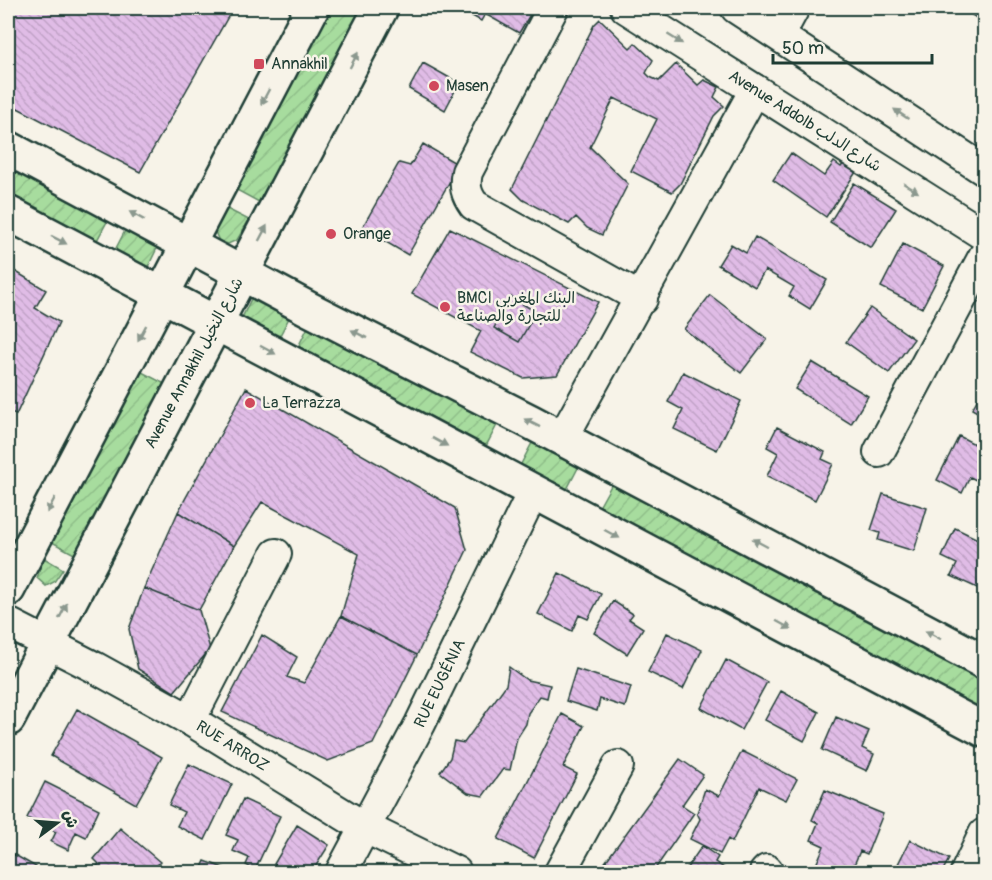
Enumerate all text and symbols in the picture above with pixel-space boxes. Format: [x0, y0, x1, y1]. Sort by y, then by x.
scale bar [773, 27, 932, 65]
one-way arrow [667, 33, 683, 44]
text: 50 m [782, 37, 824, 60]
one-way arrow [349, 51, 359, 68]
place label: Annakhil [271, 54, 328, 74]
marker: Annakhil [252, 57, 266, 71]
street label: Avenue Addolb شارع الدلب [724, 66, 885, 177]
place label: Masen [446, 76, 489, 96]
marker: Masen [427, 79, 441, 93]
one-way arrow [260, 88, 270, 105]
one-way arrow [893, 109, 909, 120]
one-way arrow [902, 183, 919, 194]
one-way arrow [129, 211, 146, 221]
one-way arrow [258, 224, 268, 241]
place label: Orange [343, 224, 391, 244]
marker: Orange [324, 227, 338, 241]
one-way arrow [51, 235, 68, 244]
street label: Avenue Annakhil شارع النخيل [140, 274, 249, 452]
place label: BMCI البنك المغربي للتجارة والصناعة [457, 288, 575, 326]
marker: BMCI البنك المغربي للتجارة والصناعة [438, 300, 452, 314]
one-way arrow [137, 325, 147, 342]
one-way arrow [350, 330, 367, 339]
one-way arrow [260, 345, 277, 355]
place label: La Terrazza [262, 393, 341, 413]
marker: La Terrazza [243, 396, 257, 410]
one-way arrow [524, 418, 541, 428]
one-way arrow [432, 437, 449, 447]
one-way arrow [46, 497, 56, 514]
one-way arrow [604, 529, 621, 539]
one-way arrow [752, 539, 769, 548]
one-way arrow [59, 602, 68, 619]
one-way arrow [776, 620, 793, 630]
one-way arrow [924, 630, 941, 640]
street label: RUE EUGÉNIA [410, 636, 470, 731]
street label: RUE ARROZ [192, 716, 272, 776]
north arrow [27, 793, 87, 853]
text: ش [58, 808, 82, 830]

